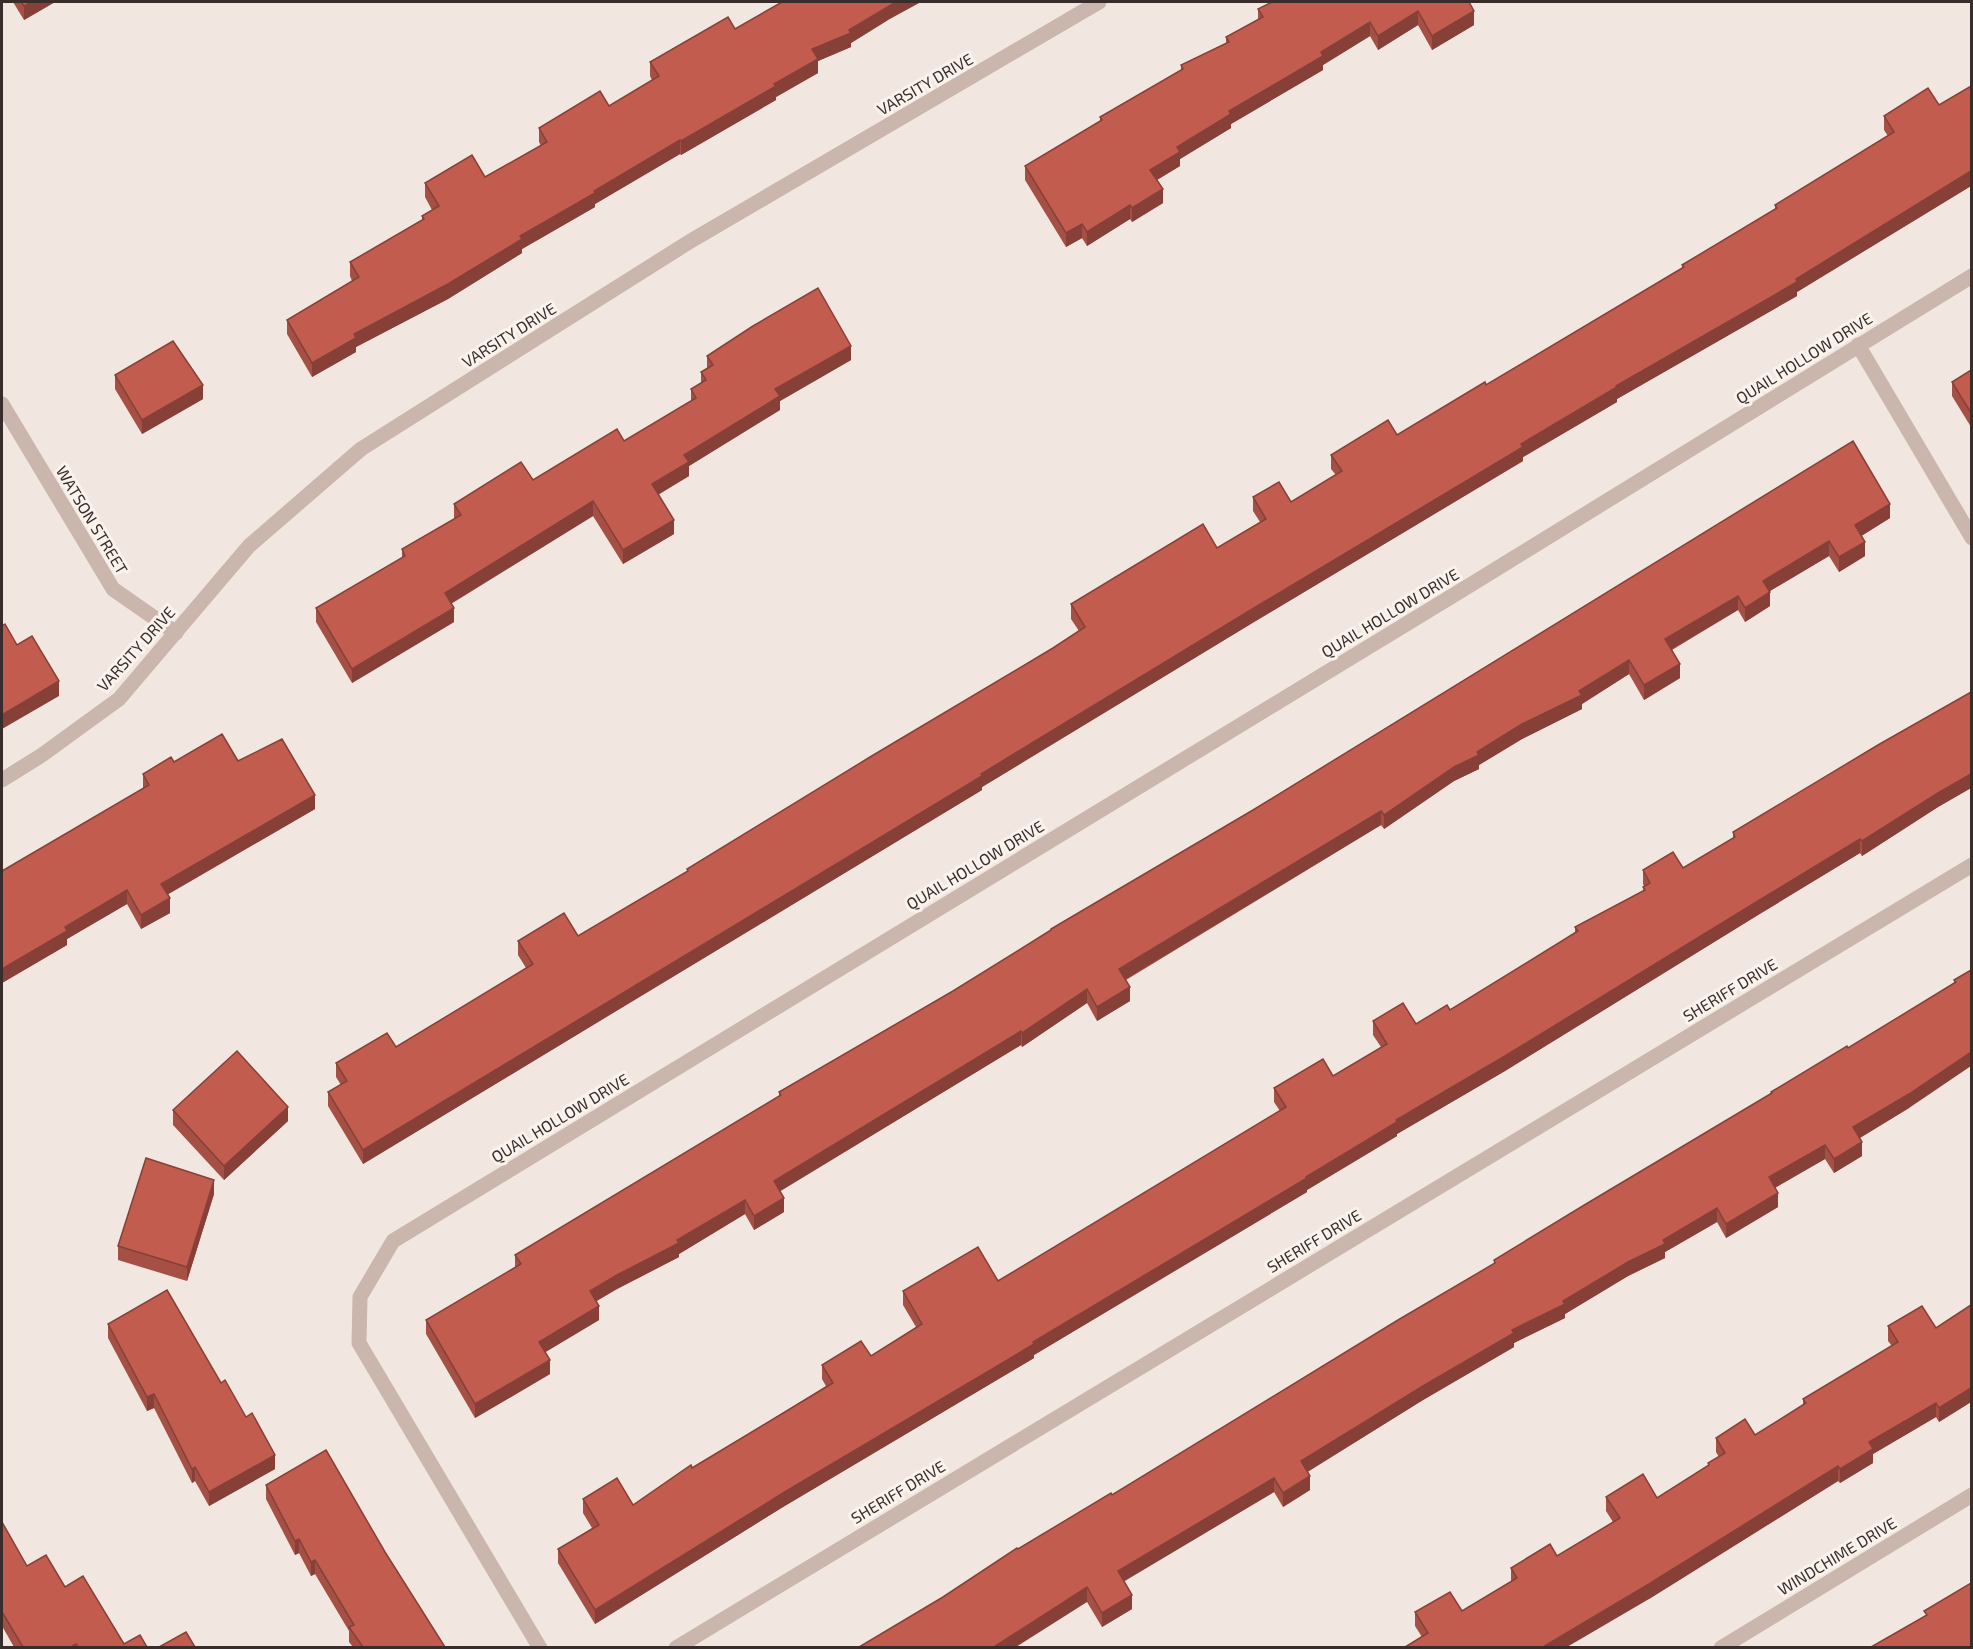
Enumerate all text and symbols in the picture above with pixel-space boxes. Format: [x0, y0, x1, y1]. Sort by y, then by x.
street label: VARSITY DRIVE [874, 49, 976, 119]
street label: VARSITY DRIVE [458, 298, 559, 371]
street label: QUAIL HOLLOW DRIVE [1732, 308, 1876, 408]
street label: WATSON STREET [53, 462, 132, 577]
street label: QUAIL HOLLOW DRIVE [1318, 564, 1462, 662]
street label: VARSITY DRIVE [93, 602, 179, 695]
street label: QUAIL HOLLOW DRIVE [903, 816, 1047, 914]
street label: SHERIFF DRIVE [1679, 954, 1780, 1025]
street label: QUAIL HOLLOW DRIVE [488, 1069, 632, 1167]
street label: SHERIFF DRIVE [1263, 1205, 1364, 1276]
street label: SHERIFF DRIVE [847, 1456, 948, 1527]
street label: WINDCHIME DRIVE [1774, 1513, 1900, 1599]

